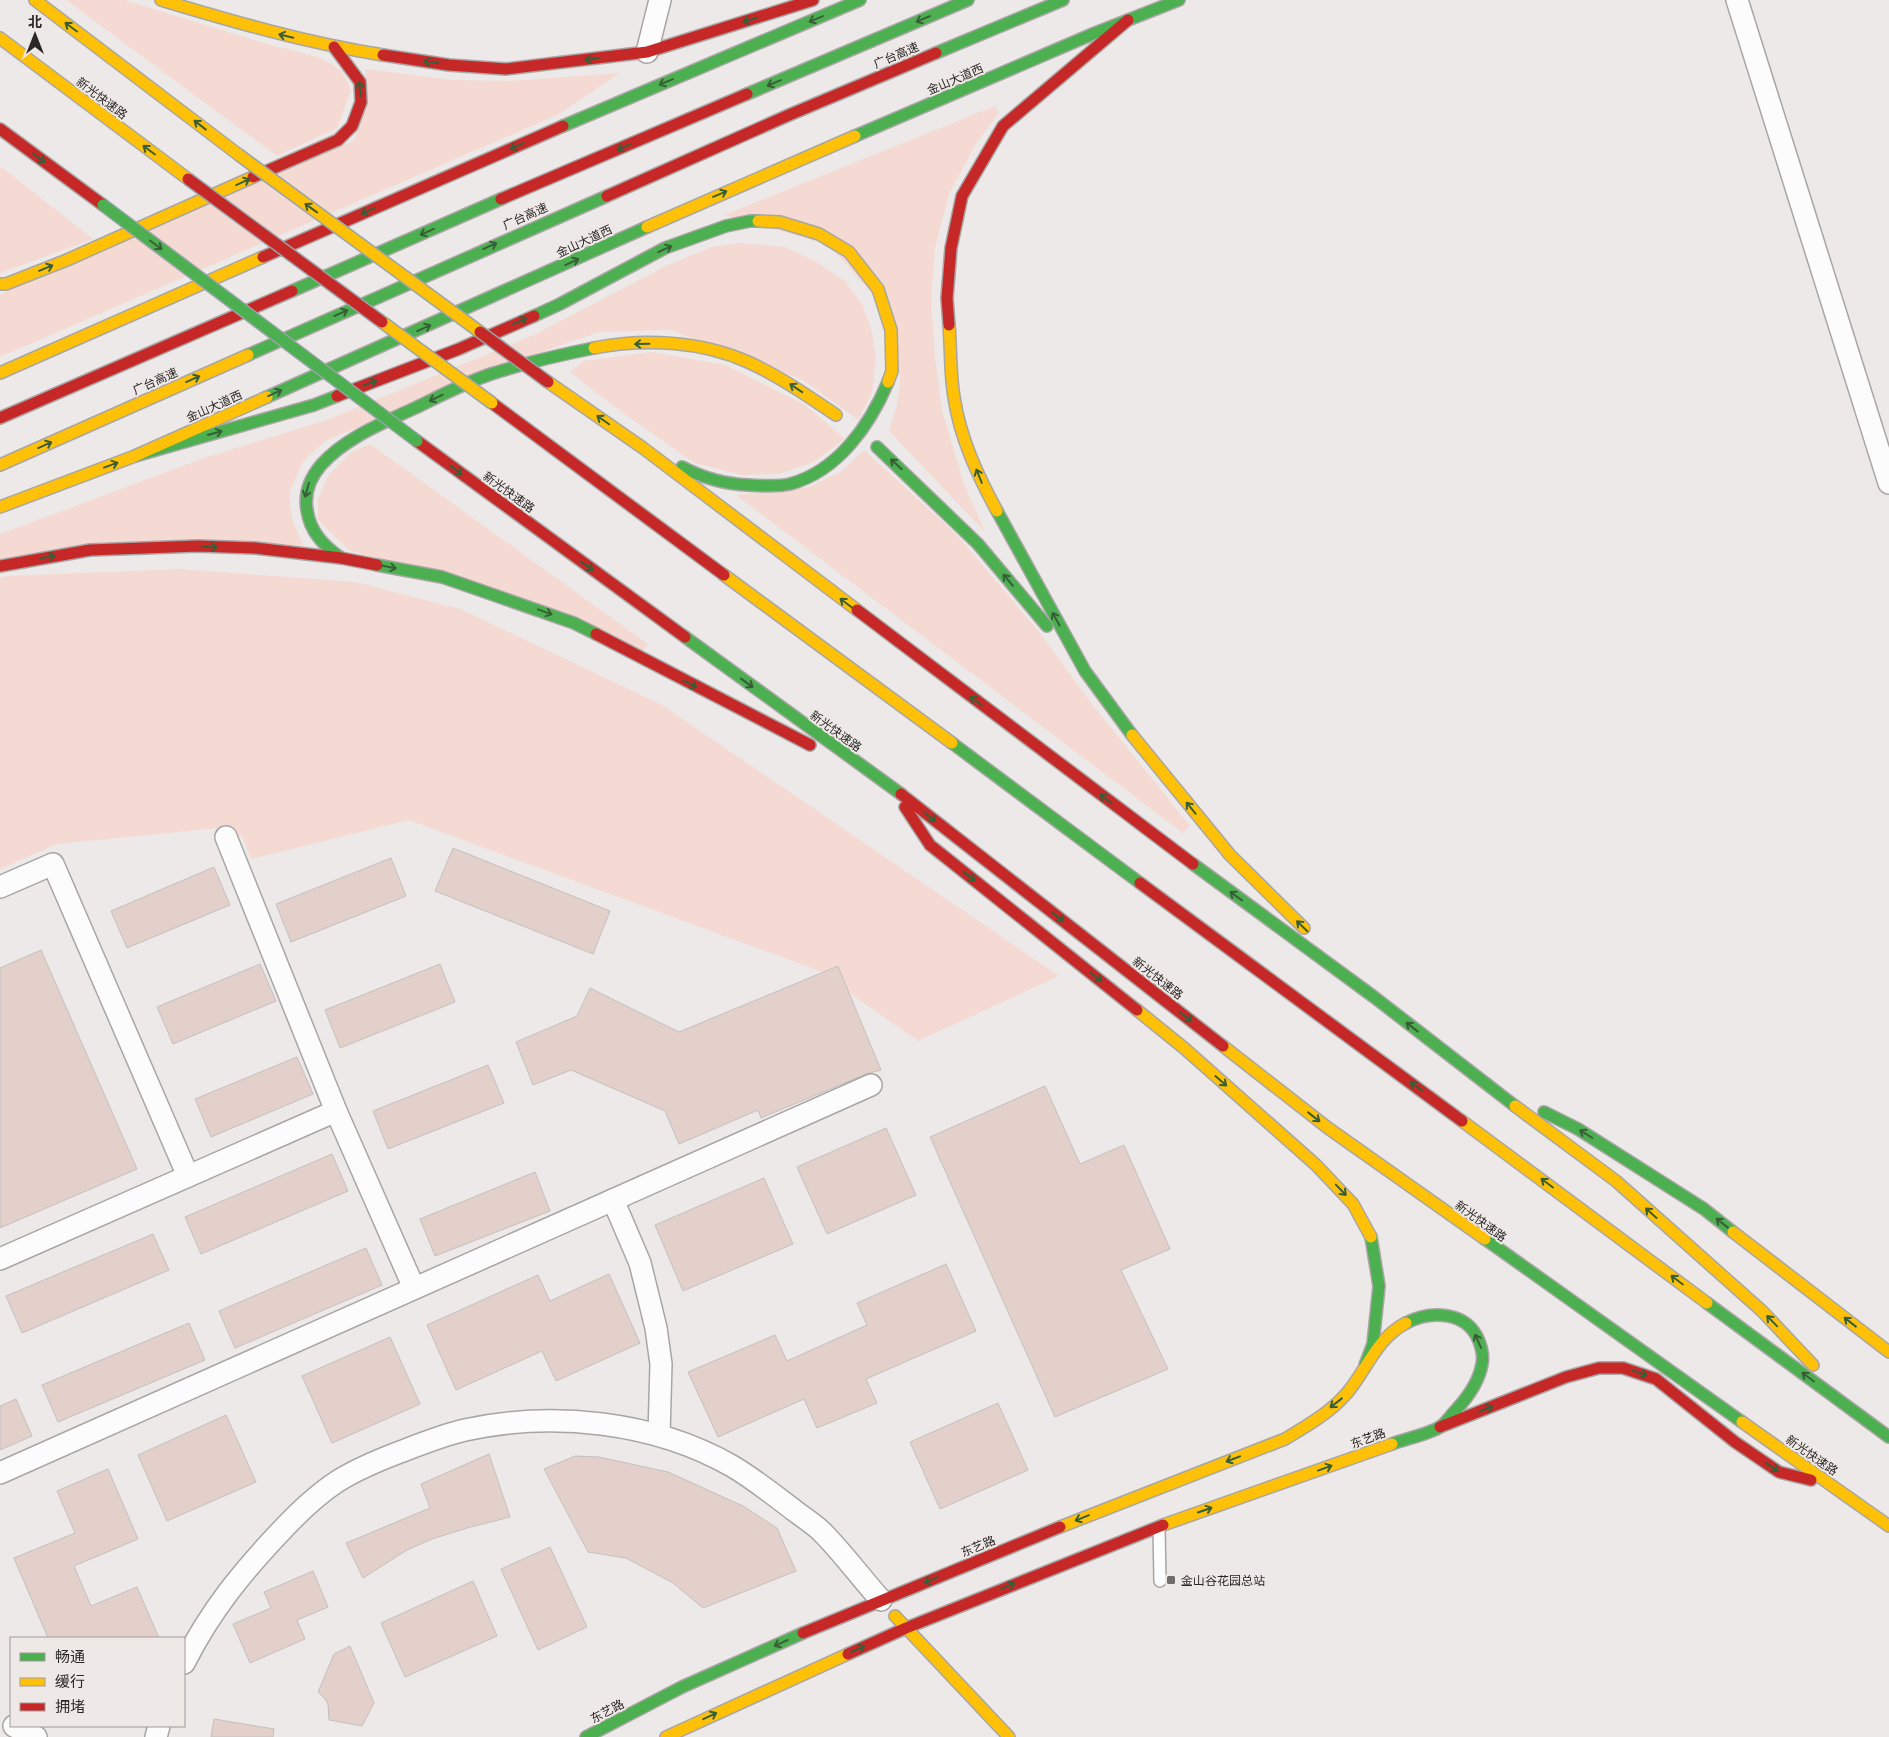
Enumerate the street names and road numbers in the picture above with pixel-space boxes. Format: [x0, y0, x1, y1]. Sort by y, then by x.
street label: 广台高速 [871, 39, 921, 71]
street label: 金山大道西 [924, 60, 986, 98]
street label: 新光快速路 [74, 74, 130, 122]
street label: 广台高速 [500, 199, 550, 233]
street label: 金山大道西 [554, 222, 614, 260]
street label: 广台高速 [130, 364, 180, 398]
street label: 金山大道西 [184, 387, 244, 425]
street label: 新光快速路 [480, 468, 538, 516]
street label: 新光快速路 [807, 707, 865, 755]
street label: 新光快速路 [1130, 954, 1186, 1002]
street label: 新光快速路 [1452, 1197, 1510, 1245]
street label: 东艺路 [1349, 1425, 1387, 1451]
street label: 新光快速路 [1783, 1432, 1841, 1478]
street label: 东艺路 [958, 1532, 998, 1560]
street label: 东艺路 [588, 1696, 626, 1726]

